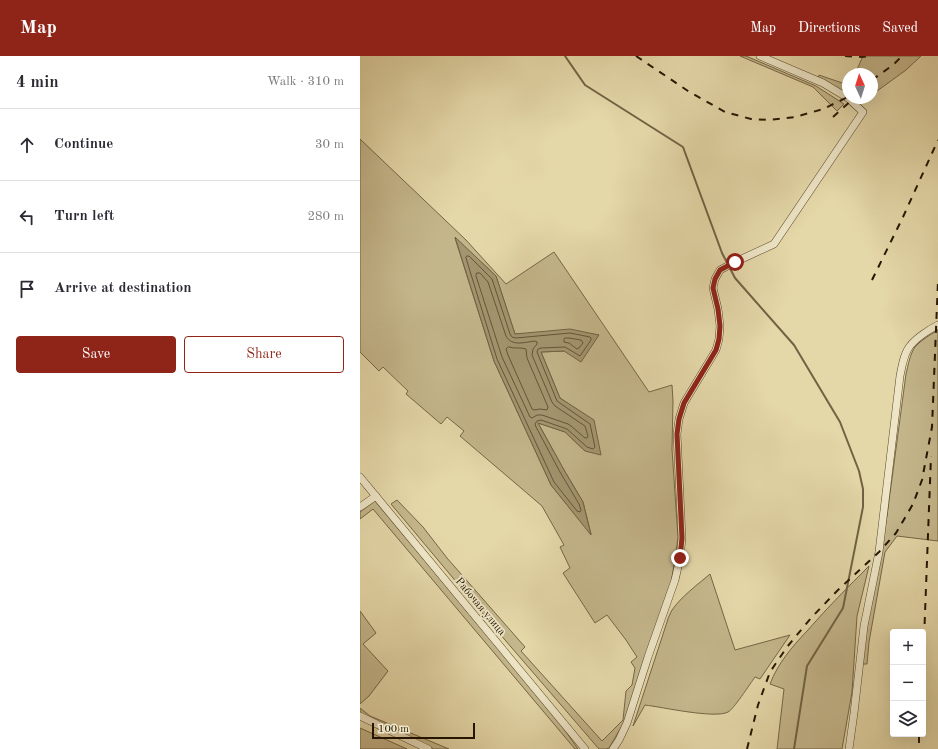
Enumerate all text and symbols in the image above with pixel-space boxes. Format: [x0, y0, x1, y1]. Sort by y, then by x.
text: Map [20, 19, 57, 38]
text: Map [750, 21, 776, 35]
text: Directions [798, 21, 860, 35]
text: Saved [882, 21, 918, 35]
north arrow [842, 68, 878, 104]
text: 4 min [16, 74, 59, 91]
text: Walk · 310 m [267, 75, 344, 88]
icon: ahead [16, 134, 38, 156]
text: Continue [54, 137, 113, 152]
text: 30 m [315, 138, 344, 151]
icon: left [16, 206, 38, 228]
text: Turn left [54, 209, 114, 224]
text: 280 m [307, 210, 344, 223]
route start [726, 253, 744, 271]
icon: arrive [16, 278, 38, 300]
text: Arrive at destination [54, 281, 192, 296]
button: Save [16, 336, 176, 373]
button: Share [184, 336, 344, 373]
route end [671, 549, 689, 567]
street label: Рабочая улица [453, 576, 507, 638]
map controls [890, 629, 926, 737]
button: + [890, 629, 926, 665]
button: − [890, 665, 926, 701]
button: layers [890, 701, 926, 737]
scale bar [372, 721, 475, 740]
text: 100 m [378, 724, 409, 735]

